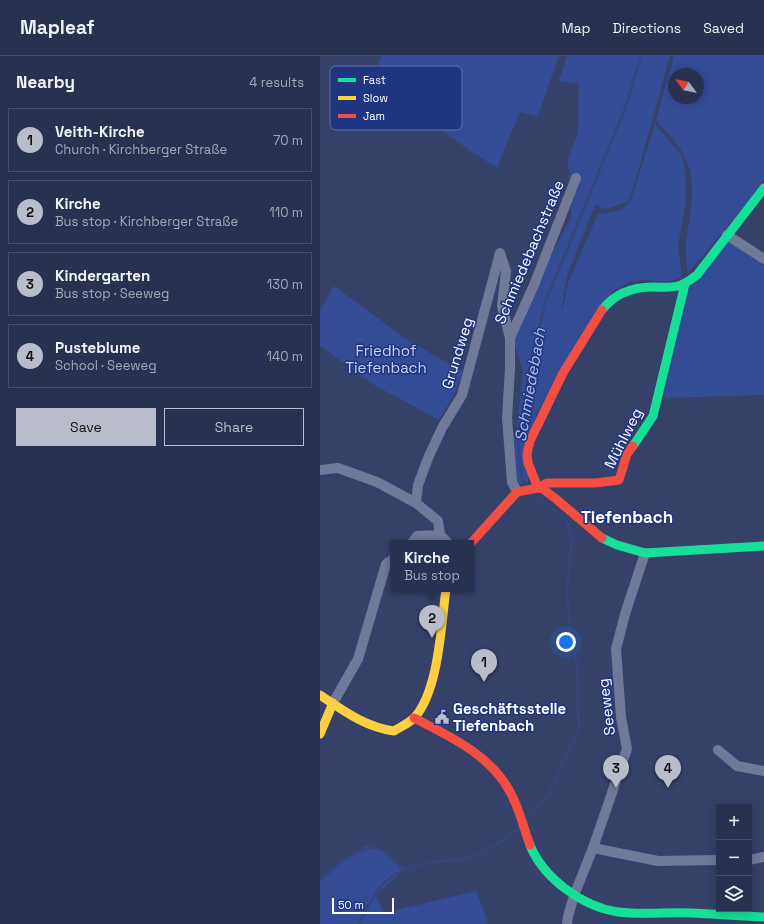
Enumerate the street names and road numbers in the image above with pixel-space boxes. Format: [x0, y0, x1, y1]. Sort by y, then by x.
street label: Schmiedebachstraße [490, 177, 568, 327]
street label: Grundweg [437, 315, 477, 391]
street label: Mühlweg [600, 405, 646, 471]
street label: Seeweg [593, 677, 619, 737]

